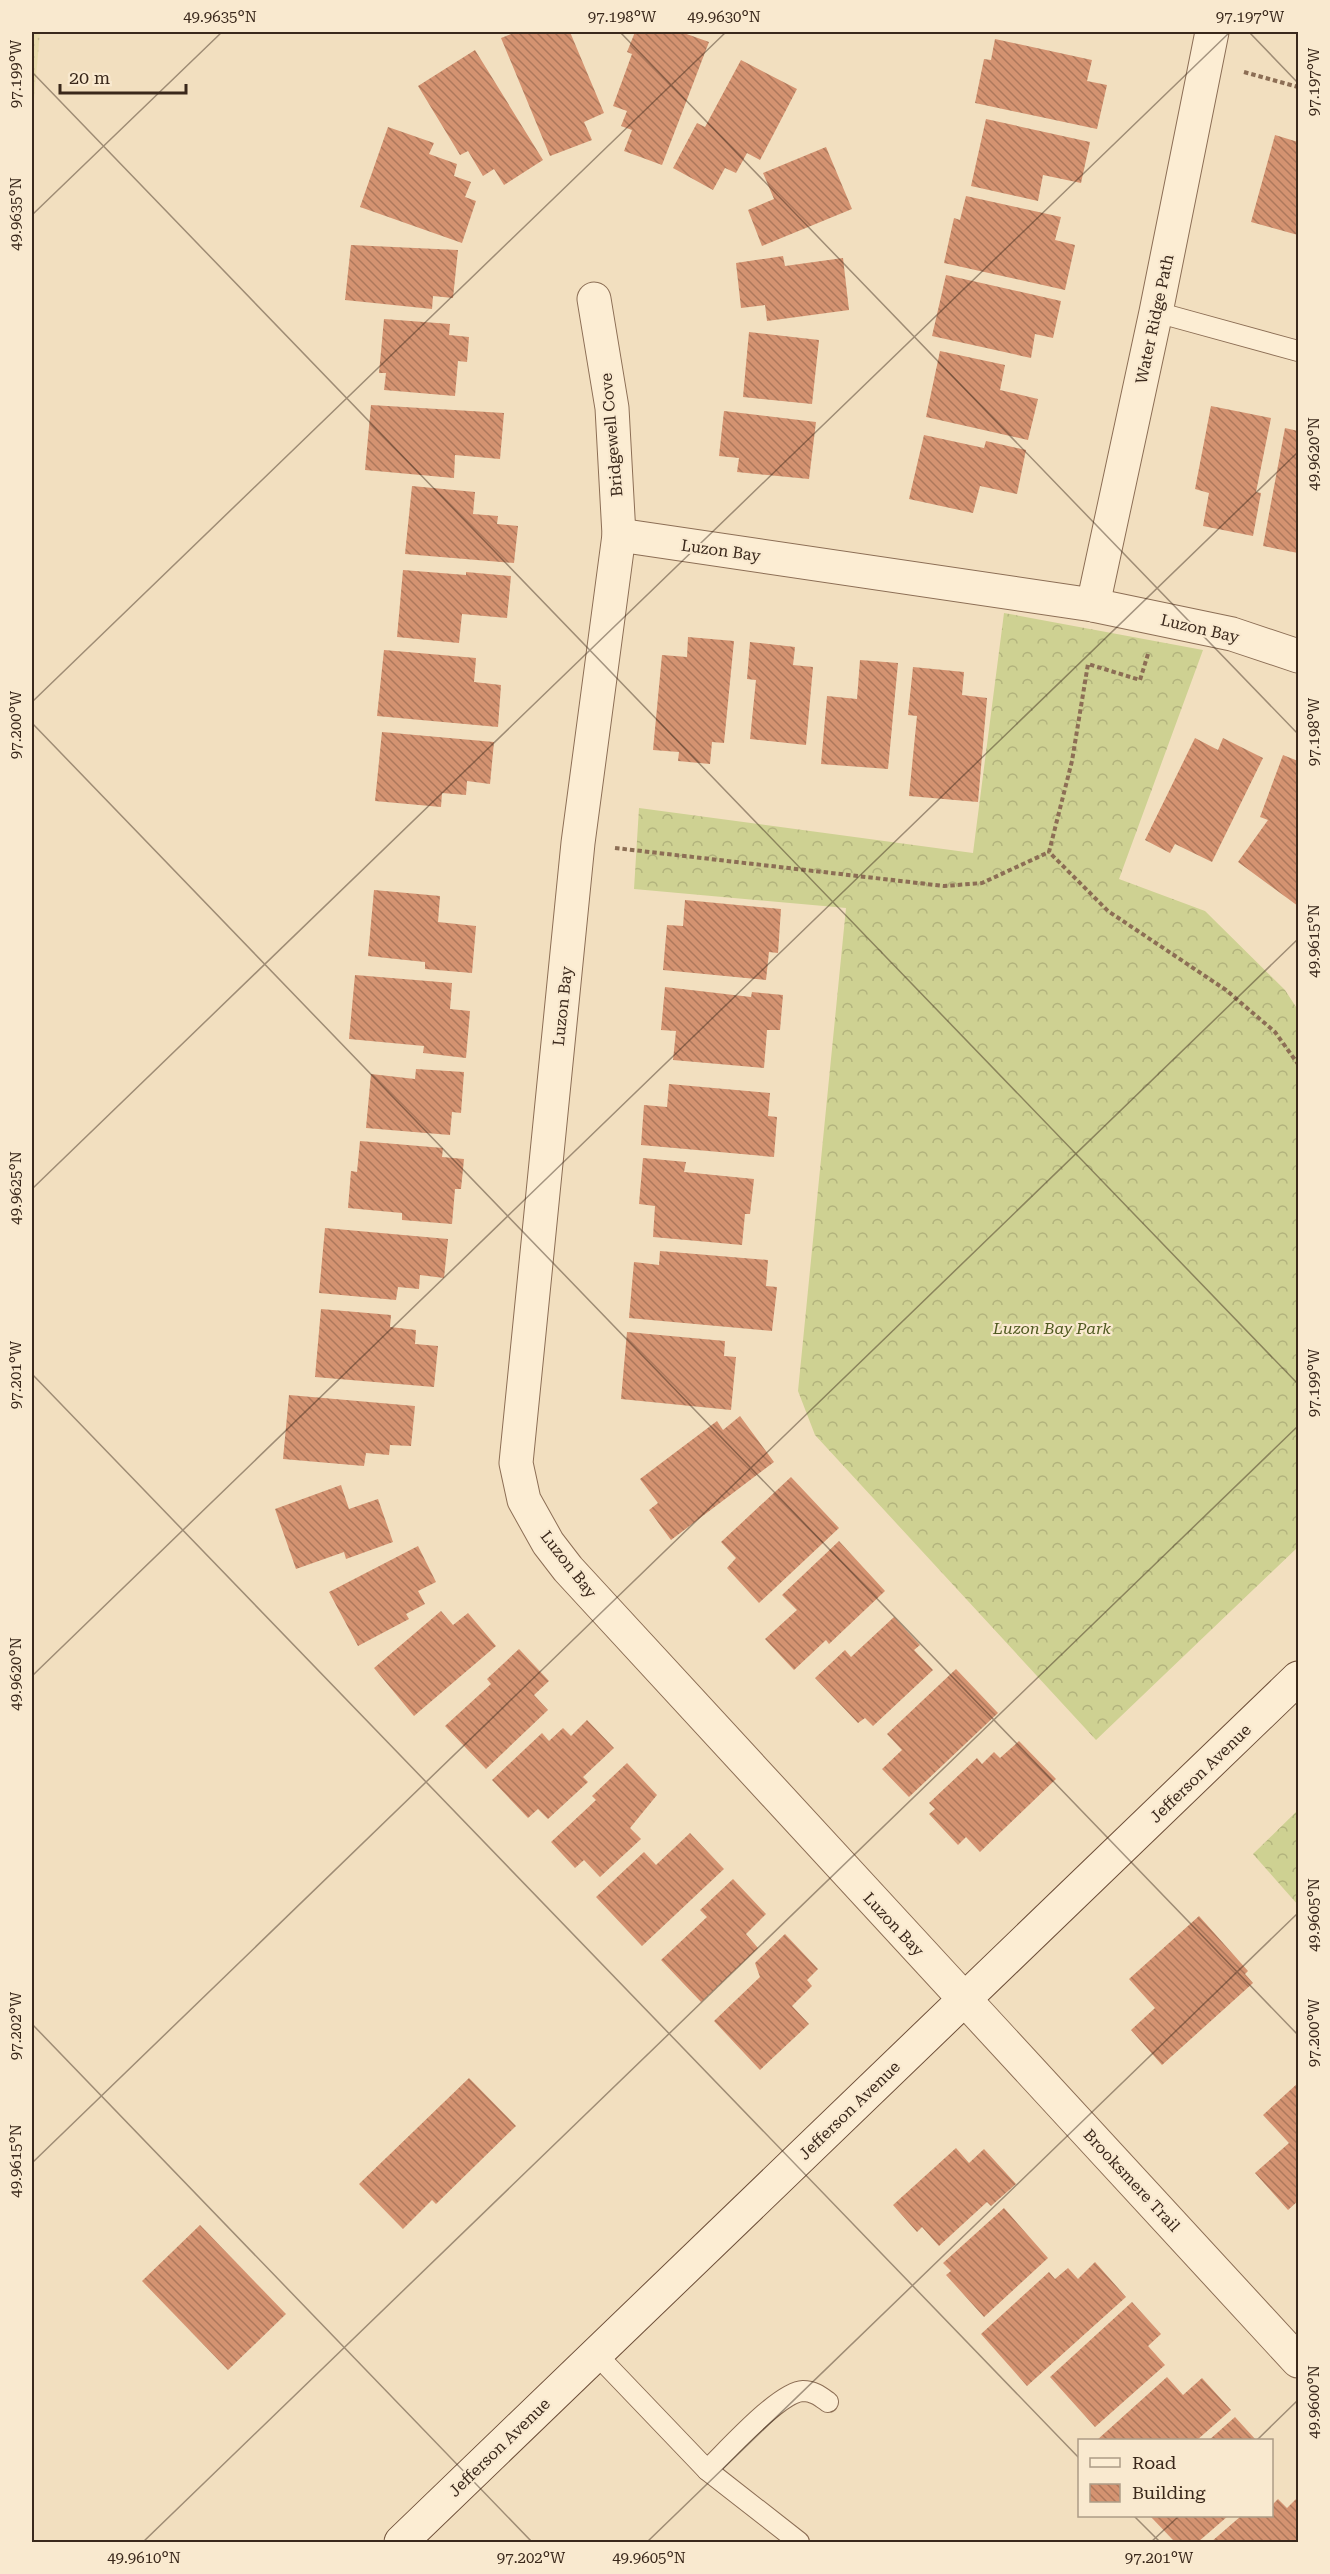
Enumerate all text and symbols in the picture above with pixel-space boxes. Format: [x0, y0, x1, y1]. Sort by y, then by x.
text: 49.9635°N [183, 8, 257, 26]
text: 97.198°W [588, 8, 657, 26]
text: 49.9630°N [687, 8, 761, 26]
text: 97.197°W [1216, 8, 1285, 26]
text: 97.199°W [7, 39, 25, 108]
text: 97.197°W [1305, 47, 1323, 116]
scale bar [60, 57, 186, 95]
text: 20 m [69, 67, 110, 88]
text: 49.9635°N [7, 177, 25, 251]
street label: Water Ridge Path [1131, 253, 1178, 386]
street label: Bridgewell Cove [597, 372, 626, 498]
text: 49.9620°N [1305, 417, 1323, 491]
street label: Luzon Bay [680, 536, 762, 566]
street label: Luzon Bay [1159, 610, 1242, 647]
text: 97.200°W [7, 690, 25, 759]
text: 97.198°W [1305, 697, 1323, 766]
text: 49.9615°N [1305, 904, 1323, 978]
street label: Luzon Bay [549, 965, 576, 1047]
text: 49.9625°N [7, 1151, 25, 1225]
park label: Luzon Bay Park [992, 1319, 1111, 1338]
text: 97.201°W [7, 1340, 25, 1409]
text: 97.199°W [1305, 1348, 1323, 1417]
street label: Luzon Bay [537, 1527, 601, 1602]
text: 49.9620°N [7, 1637, 25, 1711]
street label: Jefferson Avenue [1146, 1720, 1255, 1827]
text: 49.9605°N [1305, 1878, 1323, 1952]
street label: Luzon Bay [859, 1889, 928, 1960]
text: 97.202°W [7, 1991, 25, 2060]
text: 97.200°W [1305, 1998, 1323, 2067]
street label: Jefferson Avenue [795, 2057, 904, 2164]
text: 49.9615°N [7, 2124, 25, 2198]
street label: Brooksmere Trail [1079, 2125, 1184, 2235]
text: 49.9600°N [1305, 2365, 1323, 2439]
street label: Jefferson Avenue [445, 2394, 554, 2501]
legend [1078, 2439, 1273, 2517]
text: Road [1132, 2452, 1177, 2473]
text: Building [1132, 2482, 1206, 2503]
text: 49.9610°N [107, 2549, 181, 2567]
text: 97.202°W [497, 2549, 566, 2567]
text: 49.9605°N [612, 2549, 686, 2567]
text: 97.201°W [1125, 2549, 1194, 2567]

